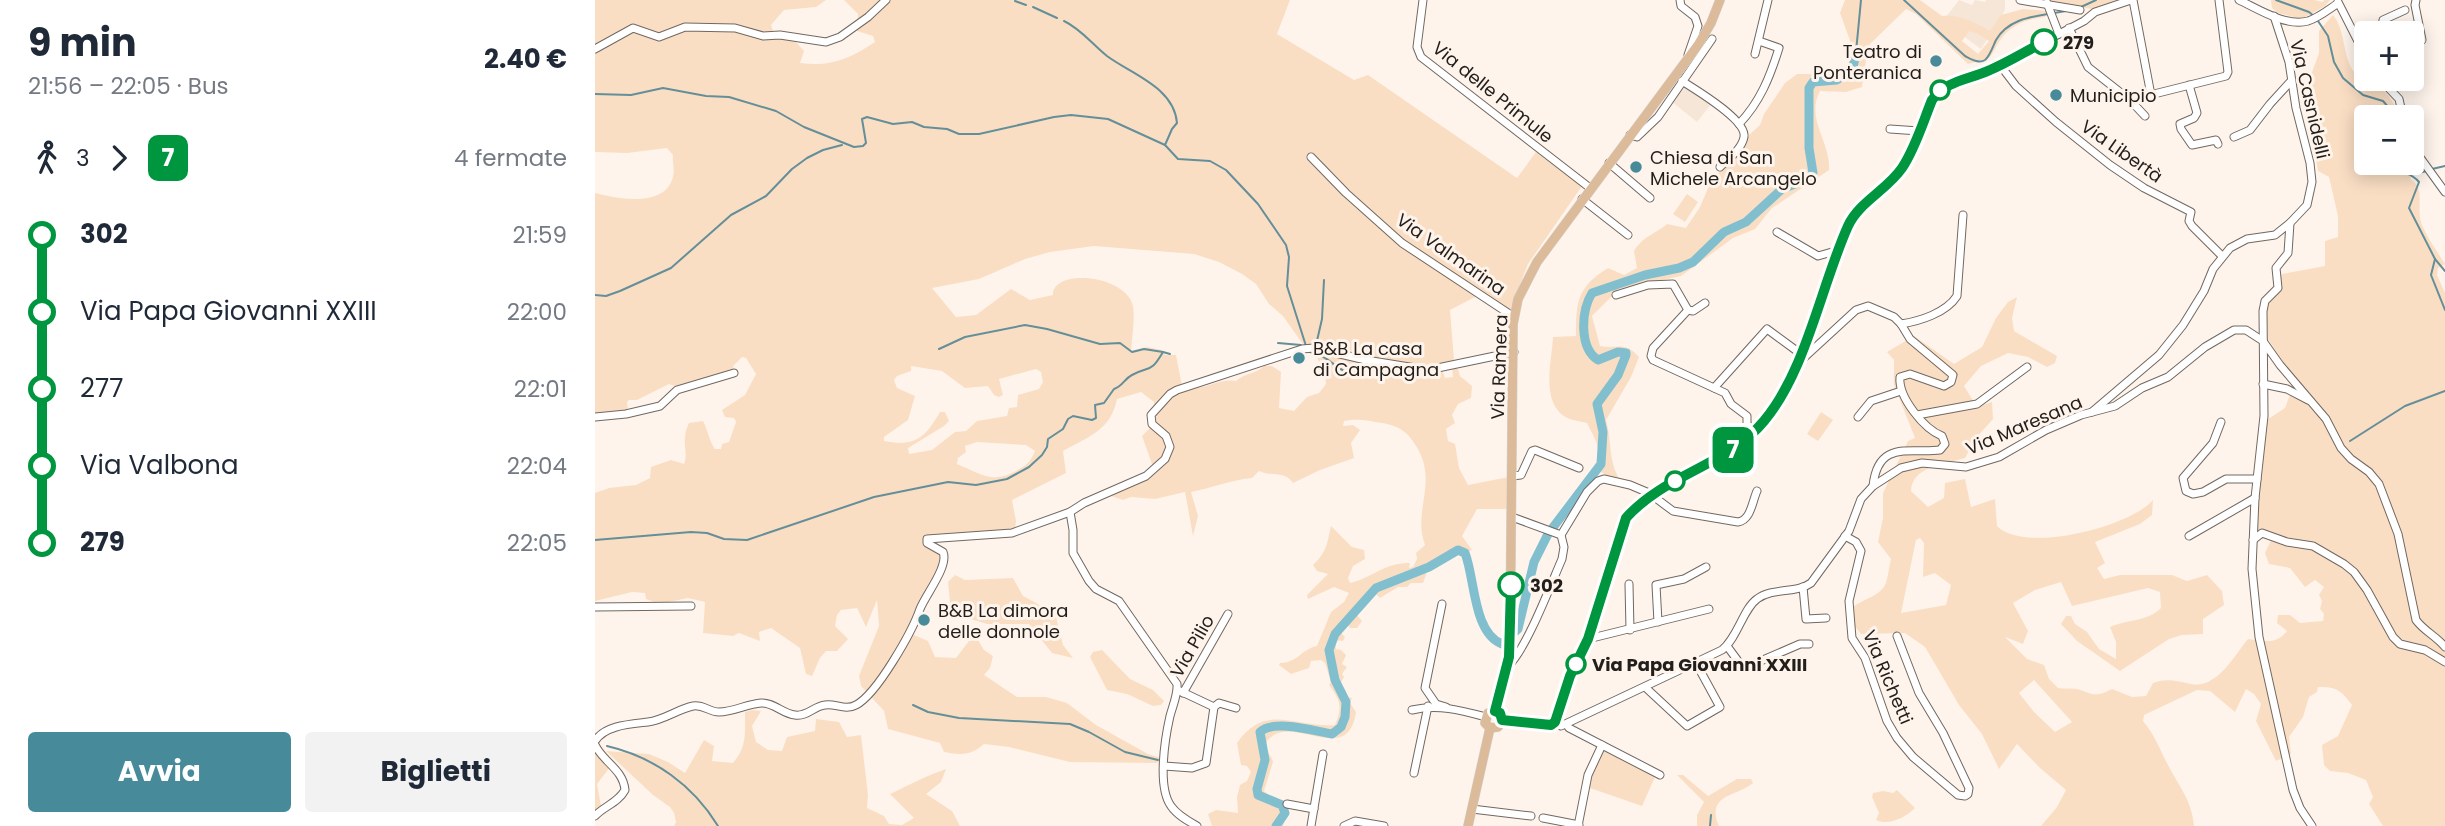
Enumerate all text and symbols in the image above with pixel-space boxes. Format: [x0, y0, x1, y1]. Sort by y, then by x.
text: 9 min [28, 16, 137, 69]
map controls [2354, 21, 2424, 175]
button: + [2354, 21, 2424, 91]
marker: 279 [2031, 29, 2057, 55]
place label: 279 [2063, 30, 2094, 55]
street label: Via delle Primule [1427, 35, 1559, 149]
street label: Via Casnidelli [2284, 37, 2336, 161]
place label: Teatro di Ponteranica [1813, 39, 1922, 85]
text: 2.40 € [484, 41, 567, 77]
marker: Teatro di Ponteranica [1928, 53, 1944, 69]
text: 21:56 – 22:05 · Bus [28, 70, 229, 102]
unlabelled marker [1930, 80, 1950, 100]
place label: Municipio [2070, 83, 2156, 108]
marker: Municipio [2048, 87, 2064, 103]
button: − [2354, 105, 2424, 175]
street label: Via Libertà [2076, 114, 2168, 188]
icon: walk [28, 139, 66, 177]
icon: forward [100, 139, 138, 177]
text: 7 [162, 141, 174, 174]
text: 3 [76, 142, 90, 174]
text: 4 fermate [454, 142, 567, 174]
place label: Chiesa di San Michele Arcangelo [1650, 145, 1817, 191]
marker: Chiesa di San Michele Arcangelo [1628, 159, 1644, 175]
street label: Via Valmarina [1391, 207, 1511, 301]
text: 302 [80, 216, 128, 252]
text: 21:59 [513, 219, 567, 251]
text: Via Papa Giovanni XXIII [80, 293, 377, 329]
text: 22:00 [507, 296, 567, 328]
street label: Via Ramera [1485, 314, 1513, 420]
place label: B&B La casa di Campagna [1313, 336, 1439, 382]
marker: B&B La casa di Campagna [1291, 350, 1307, 366]
text: 277 [80, 370, 123, 406]
text: 22:01 [514, 373, 567, 405]
street label: Via Maresana [1962, 389, 2086, 461]
line badge: 7 [1710, 427, 1756, 473]
text: 7 [1727, 433, 1739, 466]
text: Via Valbona [80, 447, 238, 483]
text: 22:04 [507, 450, 567, 482]
unlabelled marker [1665, 471, 1685, 491]
text: 279 [80, 524, 125, 560]
text: 22:05 [507, 527, 567, 559]
marker: 302 [1498, 572, 1524, 598]
place label: 302 [1530, 573, 1563, 598]
place label: B&B La dimora delle donnole [938, 598, 1068, 644]
street label: Via Pilio [1164, 610, 1220, 682]
marker: B&B La dimora delle donnole [916, 612, 932, 628]
street label: Via Richetti [1857, 626, 1919, 728]
place label: Via Papa Giovanni XXIII [1592, 652, 1807, 677]
marker: Via Papa Giovanni XXIII [1566, 654, 1586, 674]
button: Avvia [28, 732, 291, 812]
button: Biglietti [305, 732, 567, 812]

